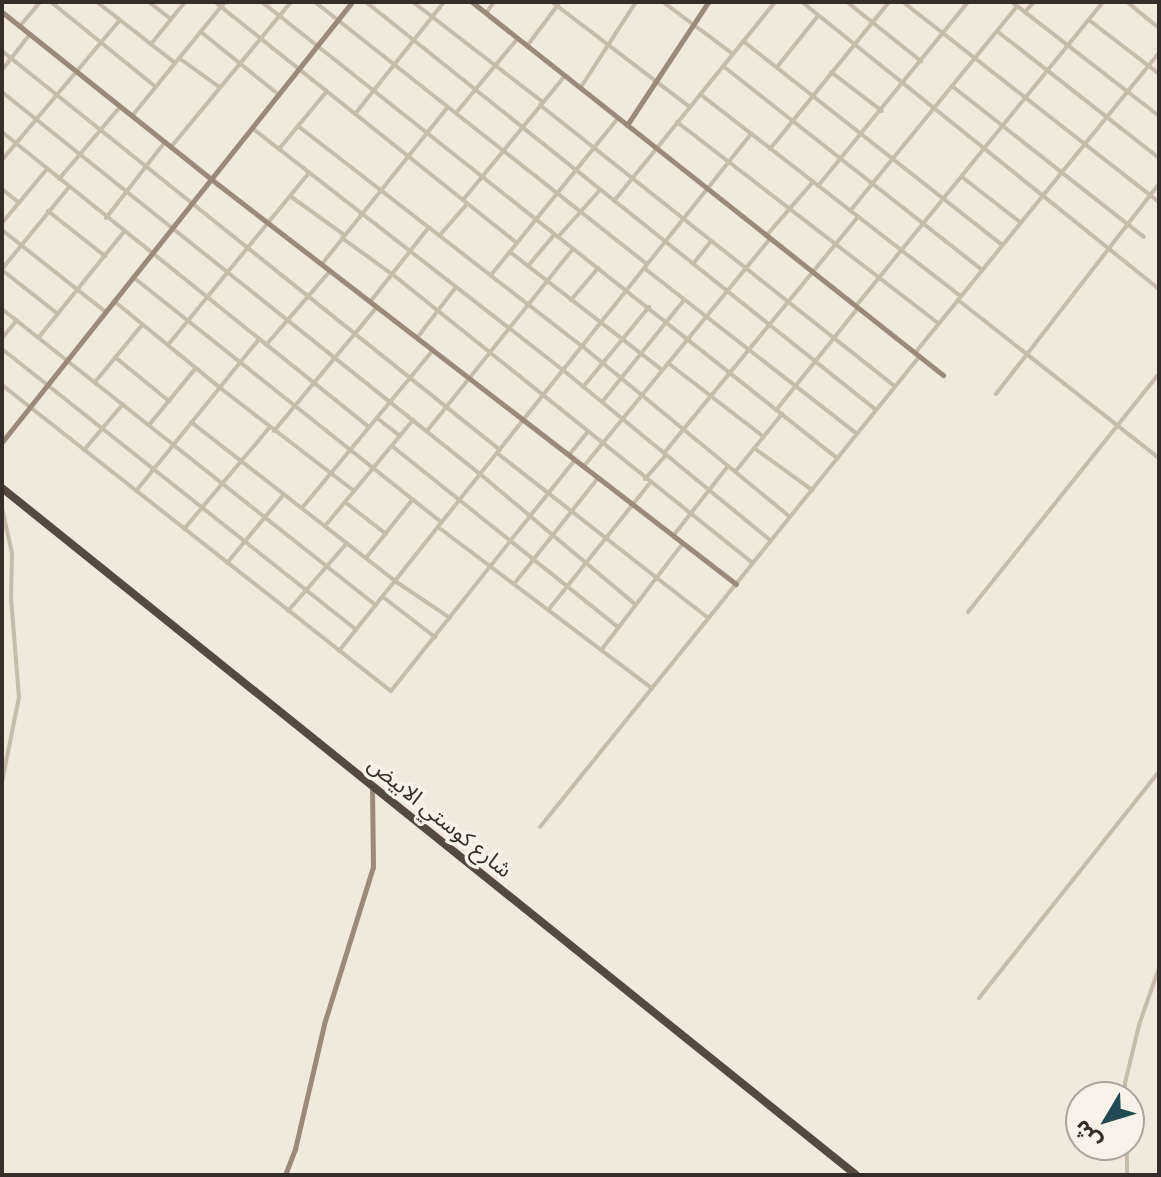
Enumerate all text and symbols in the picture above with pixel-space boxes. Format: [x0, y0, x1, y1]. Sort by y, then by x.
street label: شارع كوستي الابيض [363, 751, 517, 883]
north arrow [1065, 1081, 1145, 1161]
text: ش [1067, 1115, 1107, 1155]

